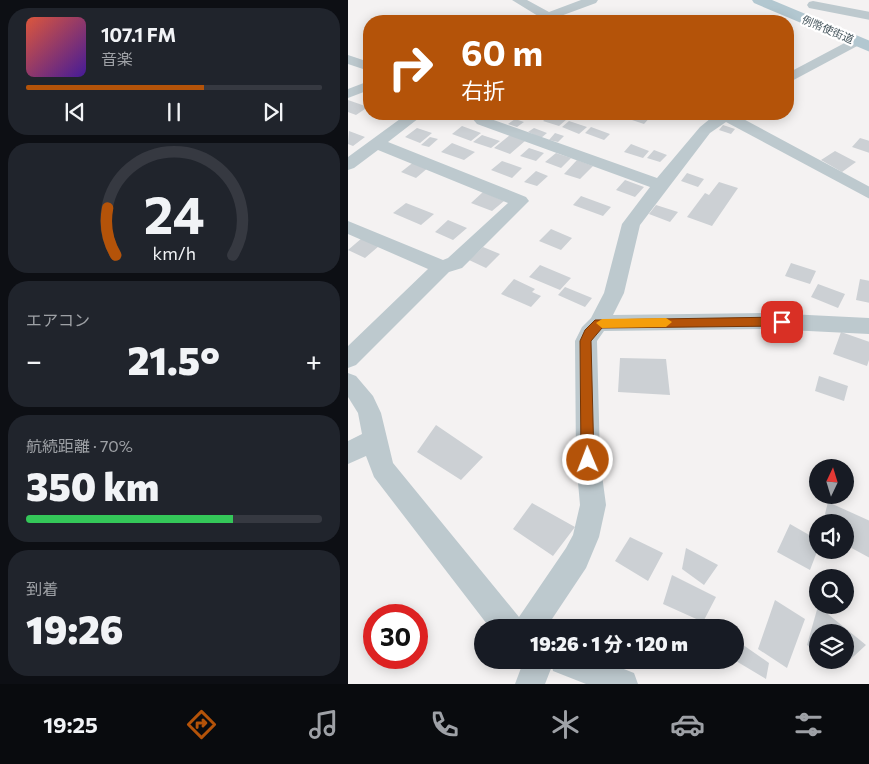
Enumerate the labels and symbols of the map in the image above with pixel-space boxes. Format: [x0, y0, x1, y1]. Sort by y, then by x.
street label: 例幣使街道 [800, 12, 856, 46]
pin [761, 301, 803, 343]
position arrow [561, 433, 613, 485]
north arrow [809, 459, 854, 504]
speed limit sign: 30 [363, 604, 428, 669]

